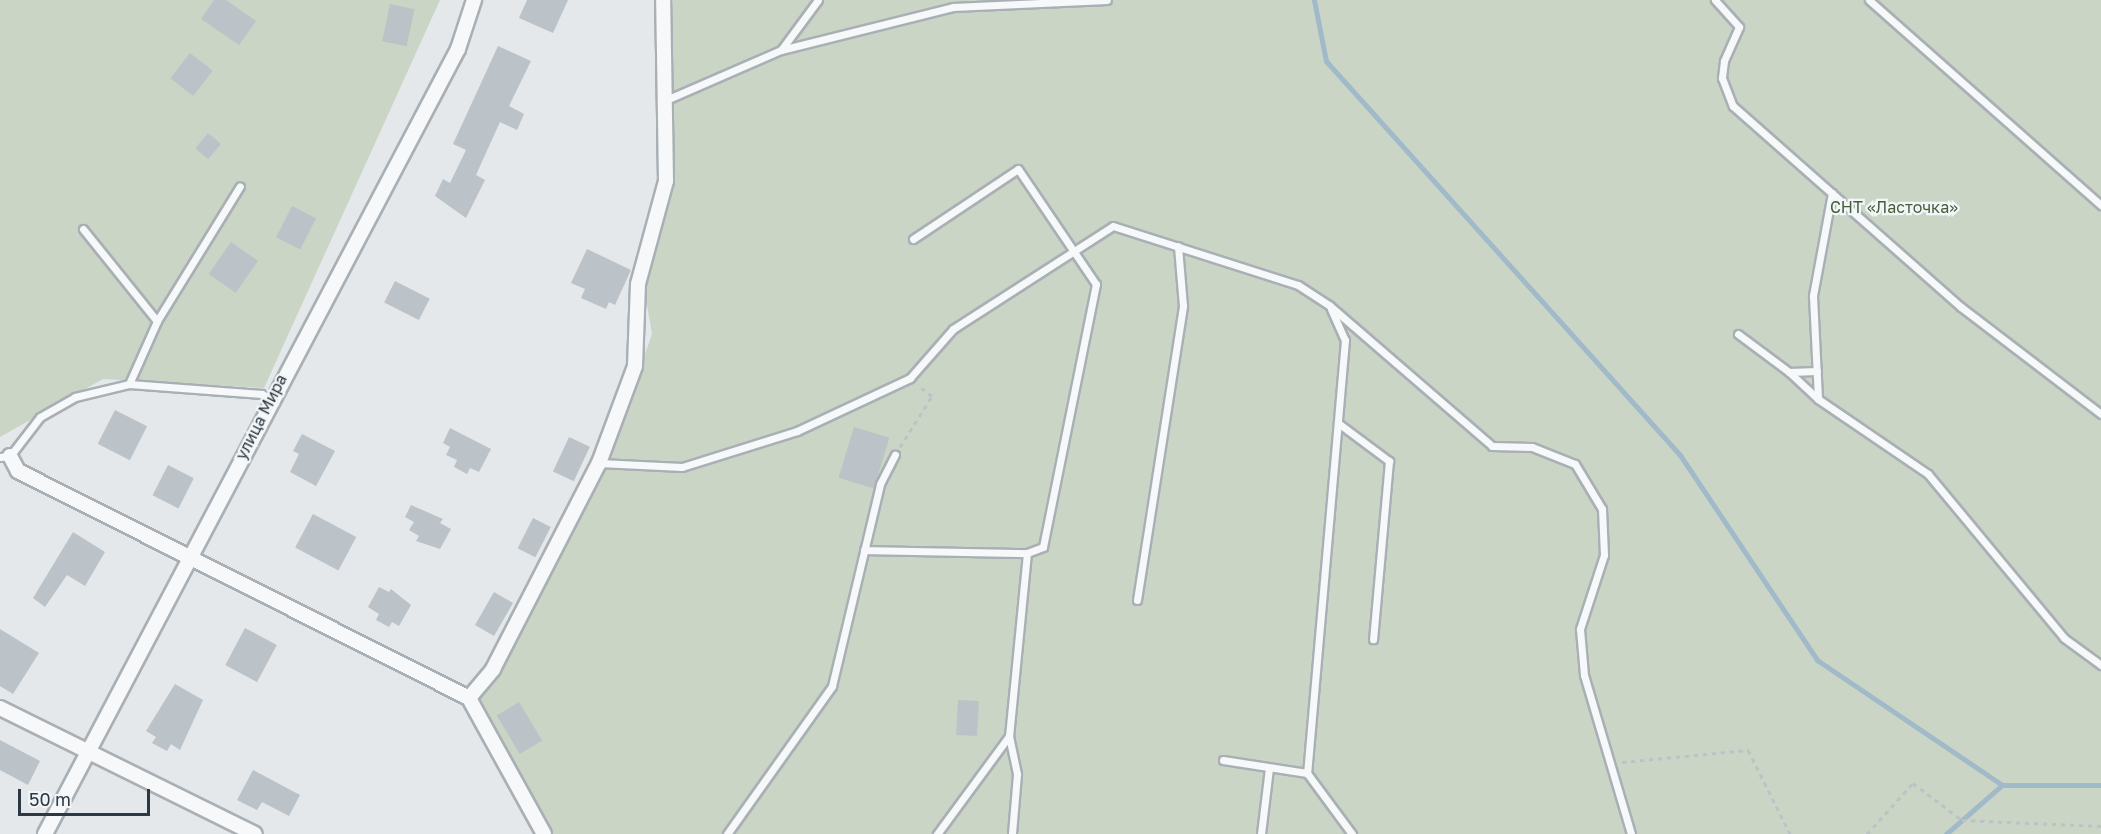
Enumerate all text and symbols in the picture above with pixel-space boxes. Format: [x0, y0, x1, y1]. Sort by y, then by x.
park label: СНТ «Ласточка» [1830, 197, 1958, 217]
street label: улица Мира [231, 371, 291, 463]
scale bar [21, 777, 153, 815]
text: 50 m [29, 788, 71, 810]

